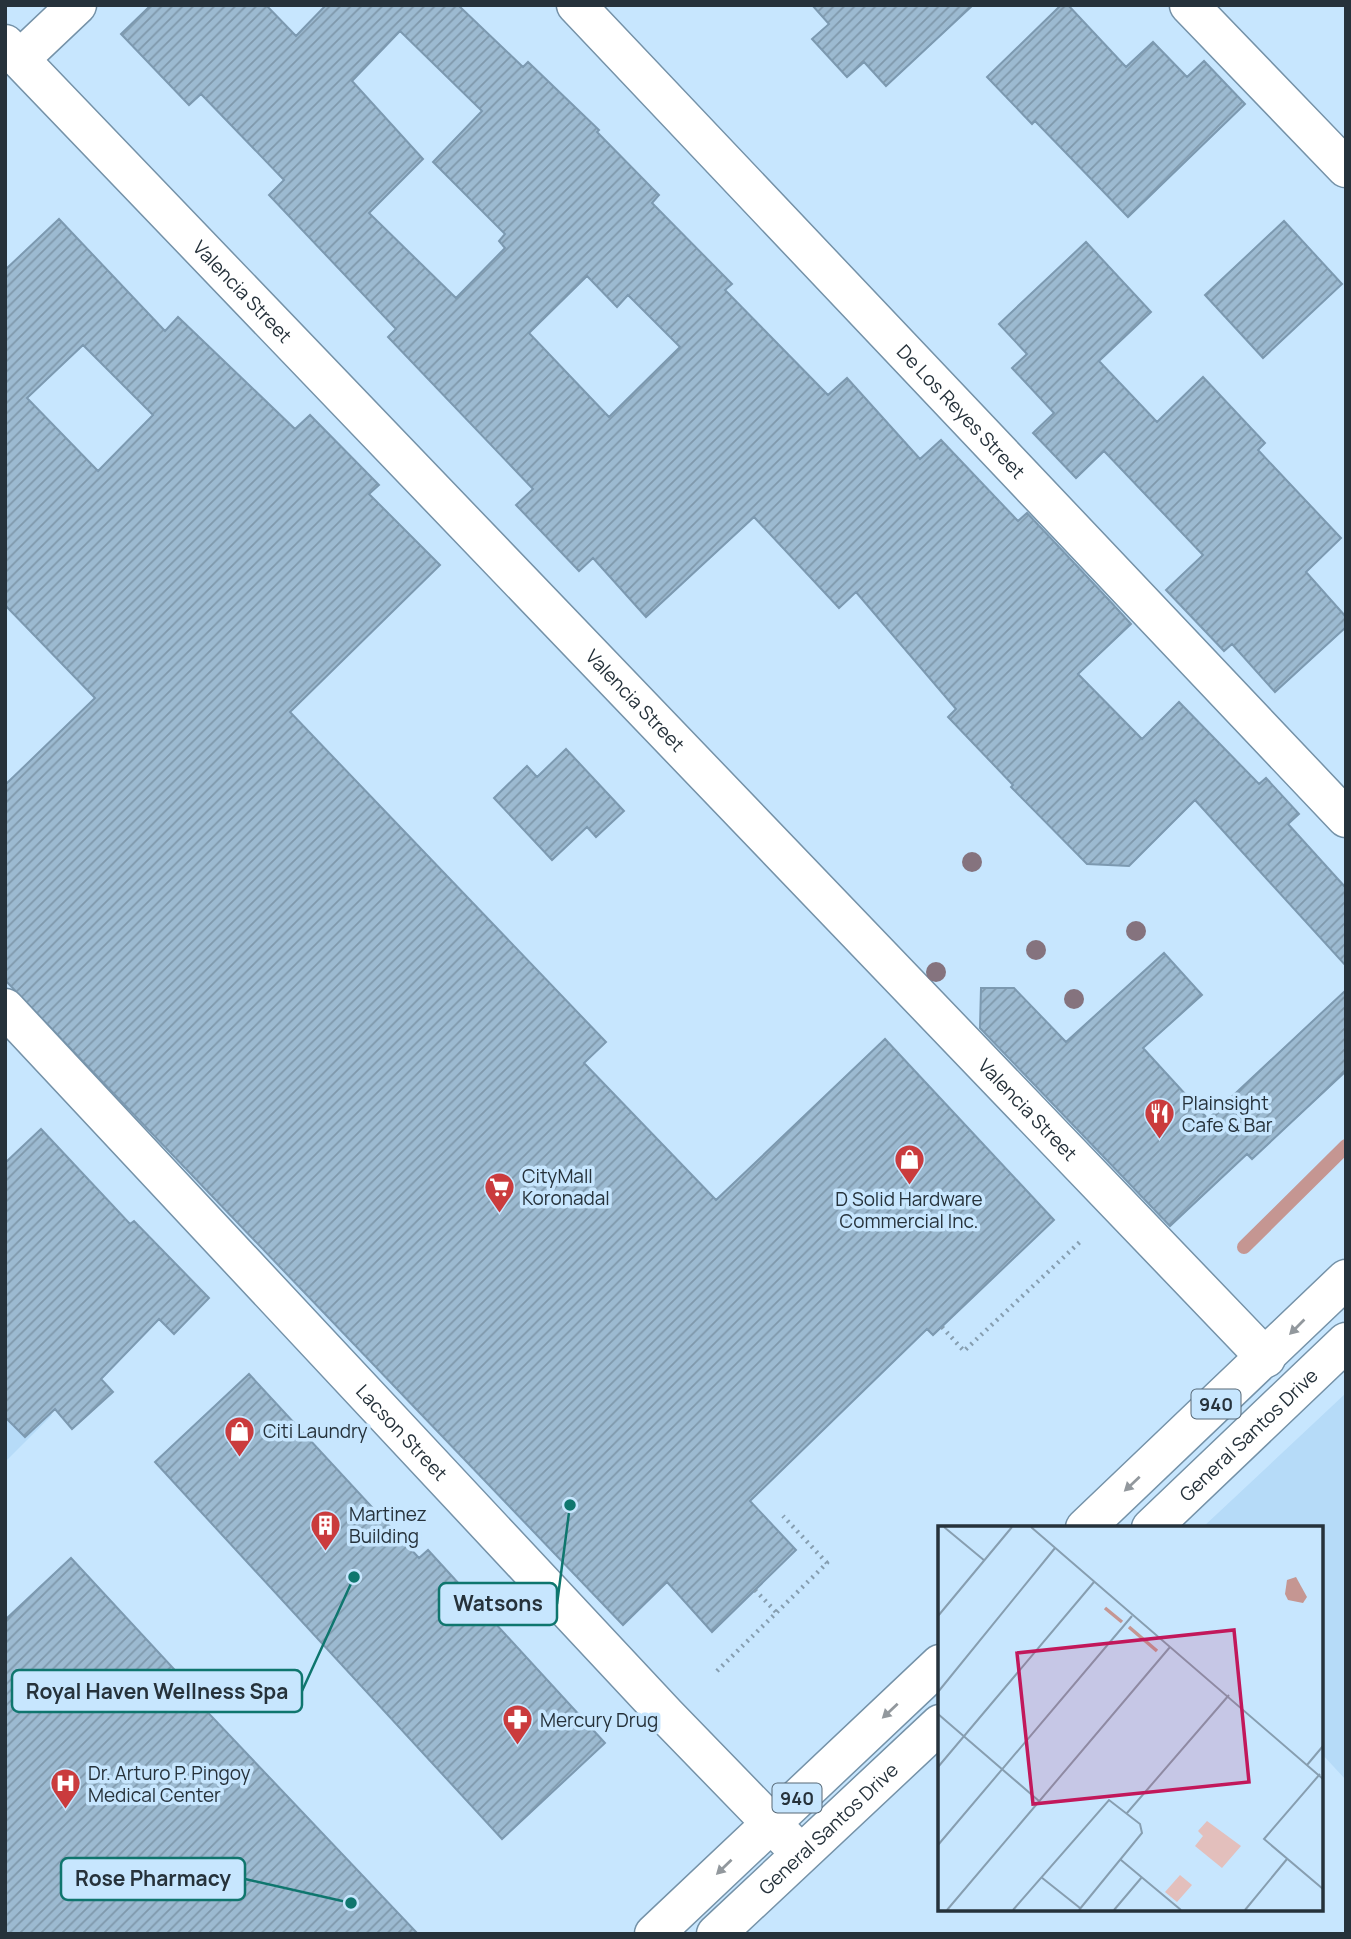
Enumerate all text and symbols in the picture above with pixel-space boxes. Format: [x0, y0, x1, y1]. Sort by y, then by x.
street label: Valencia Street [187, 235, 298, 348]
street label: De Los Reyes Street [891, 339, 1031, 484]
street label: Valencia Street [580, 644, 690, 757]
street label: Valencia Street [972, 1053, 1083, 1167]
place label: Plainsight Cafe & Bar [1182, 1090, 1273, 1138]
restaurant icon: Plainsight Cafe & Bar [1142, 1097, 1176, 1141]
shop icon: D Solid Hardware Commercial Inc. [892, 1143, 926, 1187]
place label: CityMall Koronadal [522, 1163, 610, 1211]
supermarket icon: CityMall Koronadal [482, 1170, 516, 1214]
place label: D Solid Hardware Commercial Inc. [835, 1186, 983, 1234]
one-way arrow [1289, 1318, 1306, 1334]
street label: General Santos Drive [1174, 1363, 1324, 1507]
street label: Lacson Street [350, 1379, 453, 1486]
road number: 940 [1192, 1390, 1240, 1419]
shop icon: Citi Laundry [223, 1414, 257, 1458]
place label: Citi Laundry [263, 1418, 368, 1444]
one-way arrow [1124, 1475, 1141, 1491]
place label: Martinez Building [349, 1501, 427, 1549]
building icon: Martinez Building [309, 1508, 343, 1552]
inset map [938, 1526, 1323, 1911]
callout: Watsons [439, 1583, 557, 1625]
text: Watsons [453, 1589, 543, 1617]
callout: Royal Haven Wellness Spa [12, 1670, 302, 1712]
text: Royal Haven Wellness Spa [26, 1677, 288, 1705]
one-way arrow [882, 1702, 899, 1718]
pharmacy icon: Mercury Drug [500, 1703, 534, 1747]
place label: Mercury Drug [540, 1707, 658, 1733]
street label: General Santos Drive [753, 1757, 904, 1900]
place label: Dr. Arturo P. Pingoy Medical Center [88, 1760, 251, 1808]
hospital icon: Dr. Arturo P. Pingoy Medical Center [48, 1767, 82, 1811]
road number: 940 [772, 1783, 822, 1812]
callout: Rose Pharmacy [61, 1858, 245, 1900]
one-way arrow [716, 1859, 733, 1875]
text: Rose Pharmacy [75, 1864, 231, 1892]

